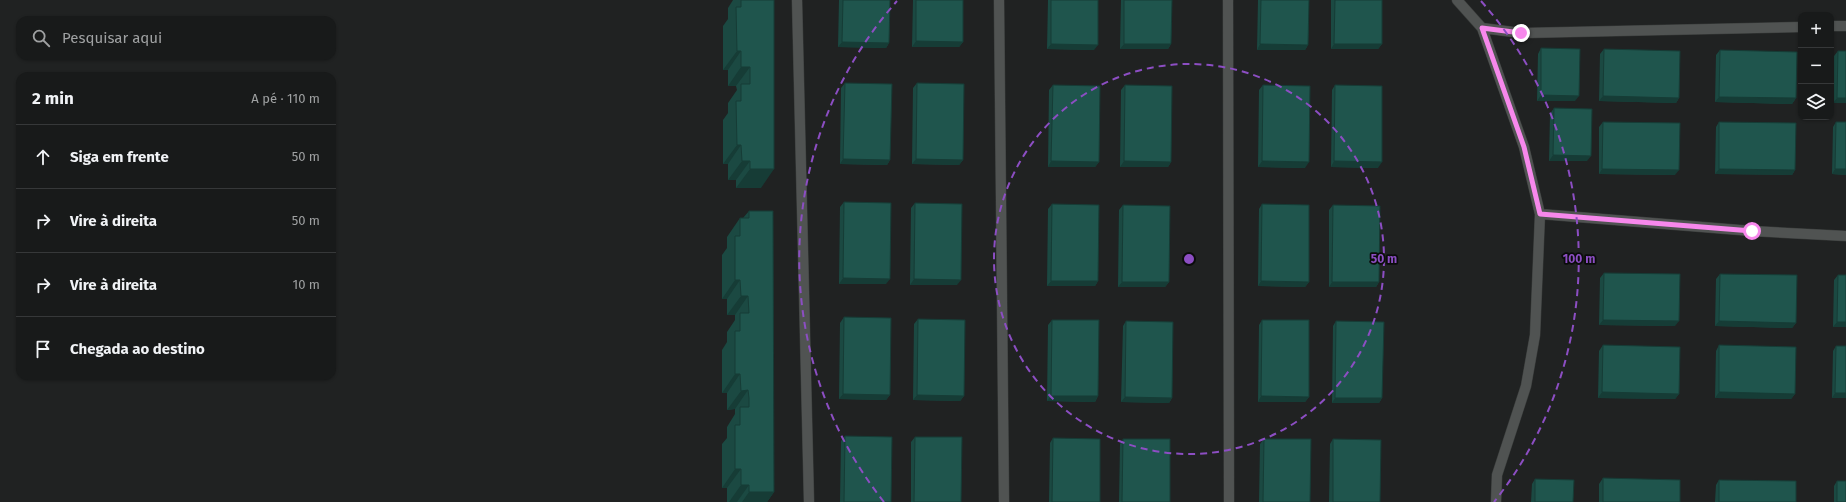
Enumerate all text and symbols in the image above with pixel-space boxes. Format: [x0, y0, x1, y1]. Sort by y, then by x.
map controls [1798, 12, 1834, 120]
button: + [1798, 12, 1834, 48]
search box [16, 16, 336, 60]
route end [1512, 24, 1530, 42]
icon: search [30, 27, 52, 49]
text: Pesquisar aqui [62, 29, 162, 47]
button: − [1798, 48, 1834, 84]
button: layers [1798, 84, 1834, 120]
text: 2 min [32, 88, 74, 109]
text: A pé · 110 m [251, 91, 320, 106]
icon: ahead [32, 146, 54, 168]
text: Siga em frente [70, 148, 169, 166]
text: 50 m [292, 149, 320, 164]
icon: right [32, 210, 54, 232]
text: Vire à direita [70, 212, 157, 230]
text: 50 m [292, 213, 320, 228]
route start [1743, 222, 1761, 240]
centre of rings [1182, 252, 1196, 266]
text: 50 m [1371, 252, 1397, 266]
text: 100 m [1563, 252, 1595, 266]
icon: right [32, 274, 54, 296]
text: Vire à direita [70, 276, 157, 294]
text: 10 m [293, 277, 320, 292]
icon: arrive [32, 338, 54, 360]
text: Chegada ao destino [70, 340, 205, 358]

